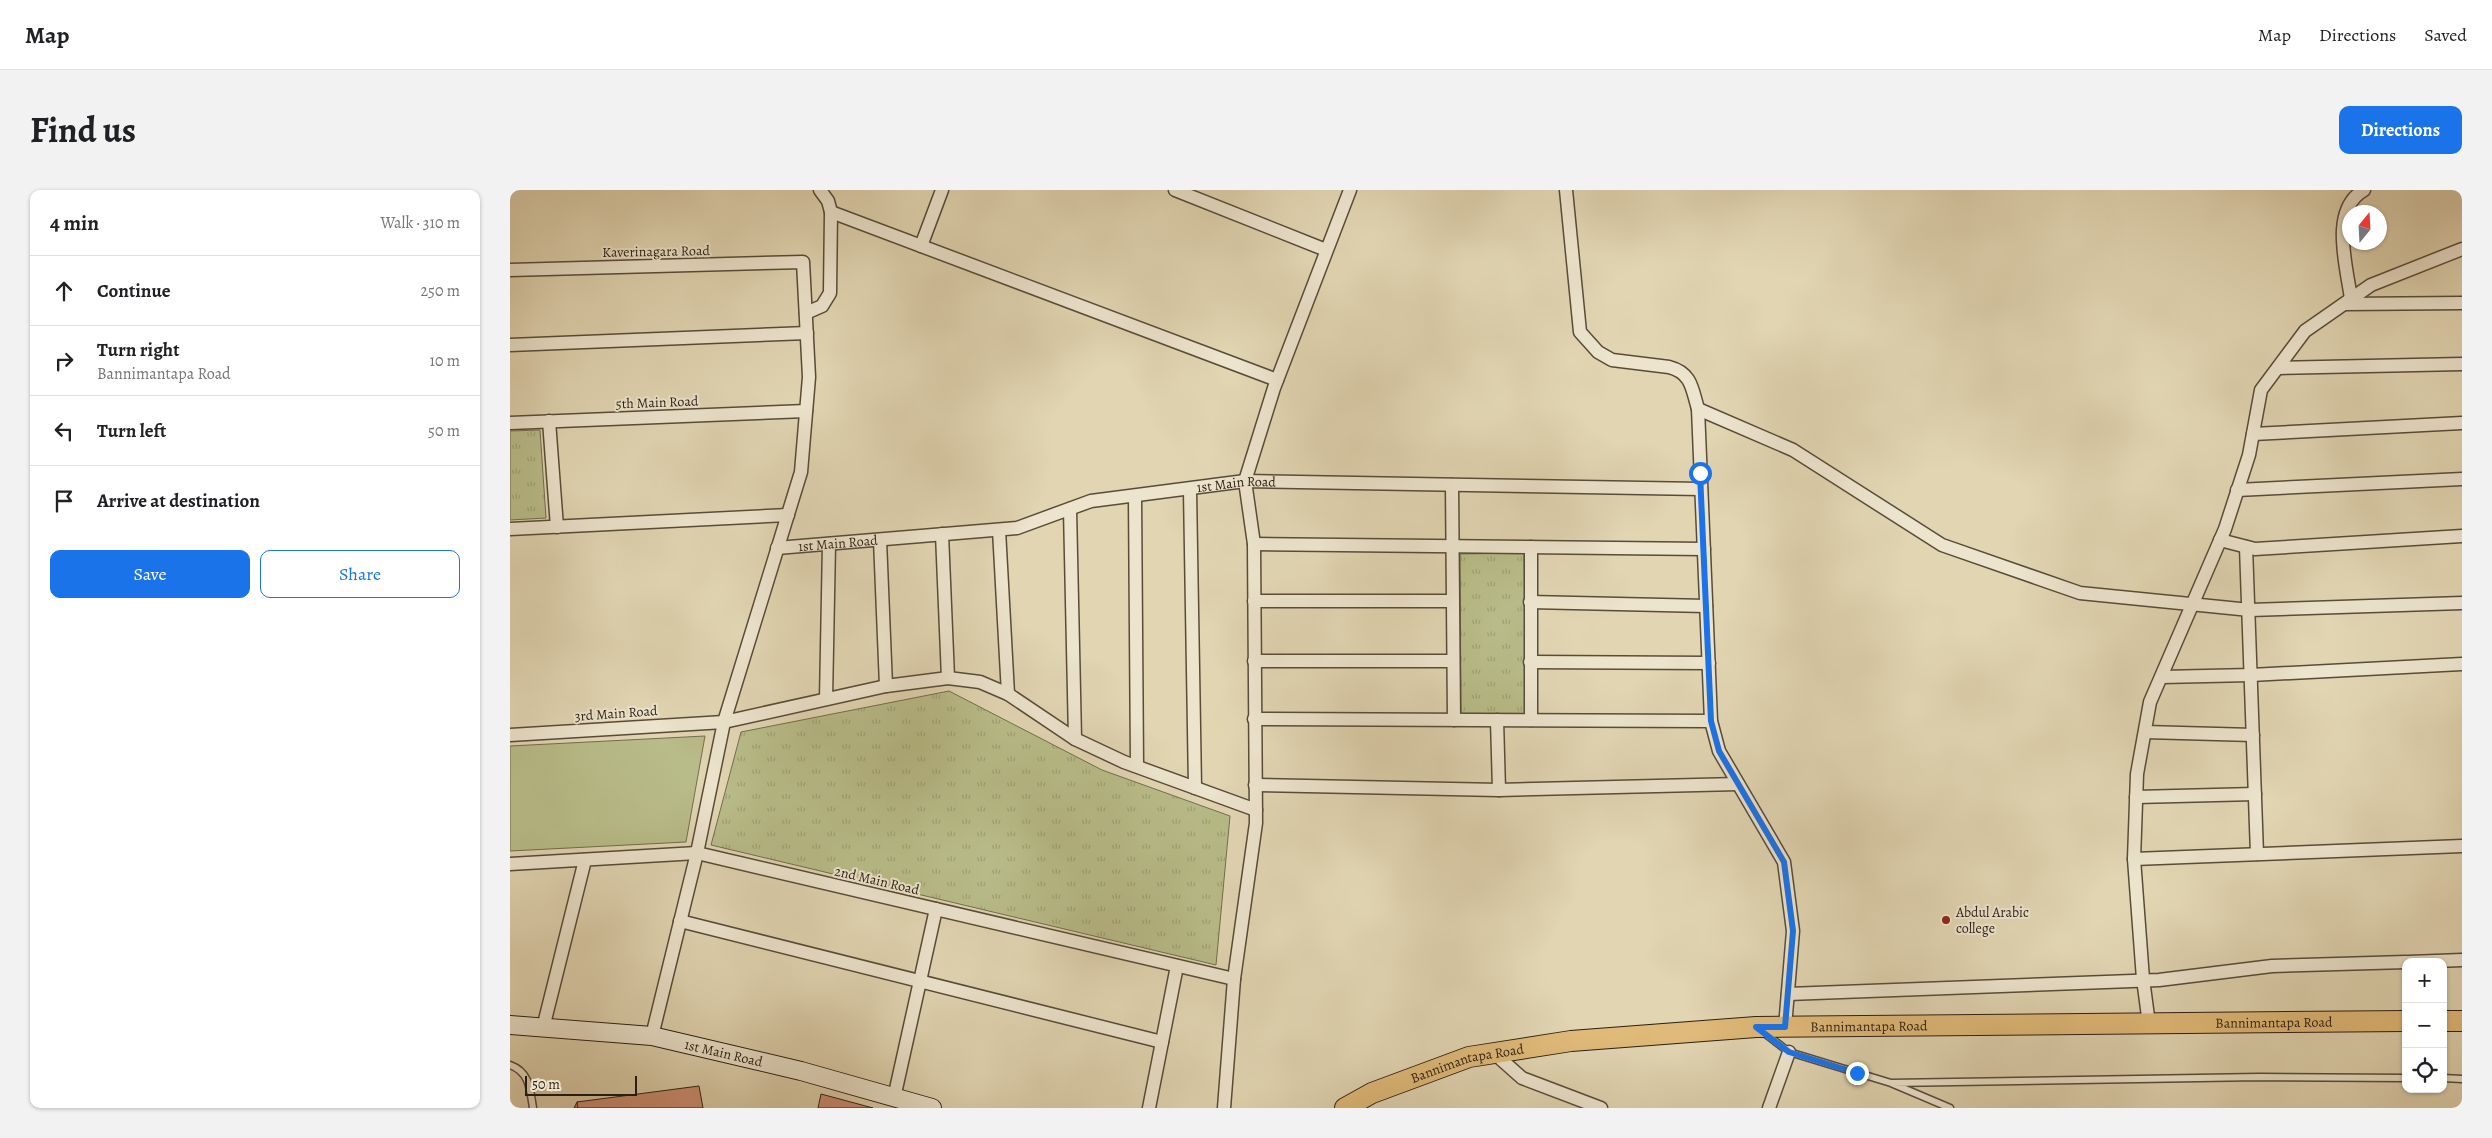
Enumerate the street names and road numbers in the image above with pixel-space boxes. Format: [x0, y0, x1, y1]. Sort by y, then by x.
street label: Kaverinagara Road [602, 241, 711, 262]
street label: 5th Main Road [615, 392, 699, 413]
street label: 1st Main Road [1195, 472, 1277, 497]
street label: 1st Main Road [797, 531, 879, 556]
street label: 3rd Main Road [574, 701, 659, 726]
street label: 2nd Main Road [833, 862, 922, 900]
street label: Bannimantapa Road [2215, 1013, 2333, 1033]
street label: Bannimantapa Road [1810, 1016, 1928, 1036]
street label: 1st Main Road [683, 1035, 765, 1072]
street label: Bannimantapa Road [1408, 1039, 1526, 1088]

